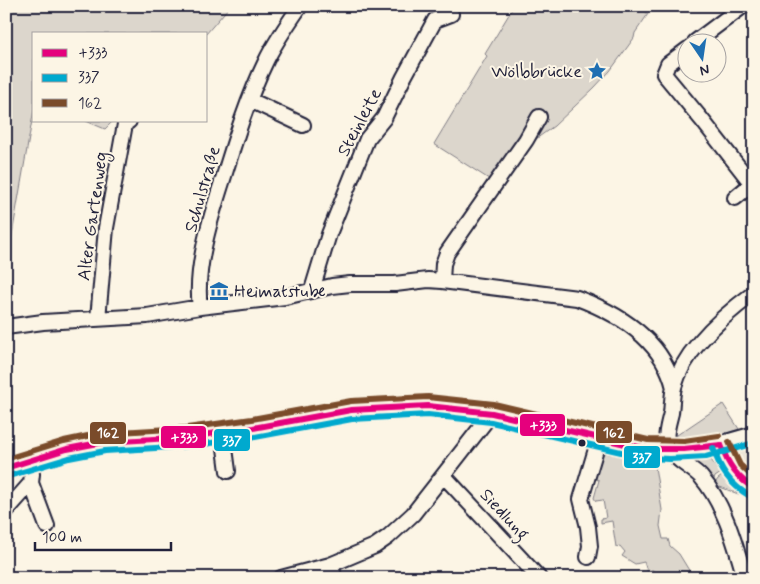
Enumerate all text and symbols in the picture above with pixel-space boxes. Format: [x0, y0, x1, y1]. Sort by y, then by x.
legend [32, 32, 208, 122]
north arrow [678, 32, 728, 82]
text: +333 [78, 44, 107, 64]
place label: Wölbbrücke [491, 60, 582, 84]
place icon: Wölbbrücke [586, 60, 608, 82]
text: N [698, 60, 711, 80]
text: 337 [78, 68, 100, 88]
street label: Steinleite [332, 84, 388, 161]
text: 162 [78, 94, 102, 114]
street label: Schulstraße [179, 143, 227, 235]
street label: Alter Gartenweg [72, 150, 115, 282]
museum icon: Heimatstube [208, 280, 230, 302]
place label: Heimatstube [234, 280, 326, 304]
line badge: +333 [519, 413, 566, 437]
text: +333 [529, 417, 557, 435]
line badge: 162 [595, 420, 633, 444]
line badge: 162 [89, 421, 127, 445]
text: 162 [97, 424, 120, 442]
text: 162 [603, 424, 626, 442]
line badge: +333 [160, 425, 207, 449]
line badge: 337 [213, 428, 251, 452]
text: +333 [170, 429, 198, 447]
text: 337 [222, 432, 242, 450]
unlabelled marker [577, 438, 587, 448]
line badge: 337 [623, 445, 661, 469]
text: 337 [632, 449, 652, 467]
street label: Siedlung [473, 484, 534, 547]
scale bar [35, 519, 171, 551]
text: 100 m [42, 528, 82, 548]

